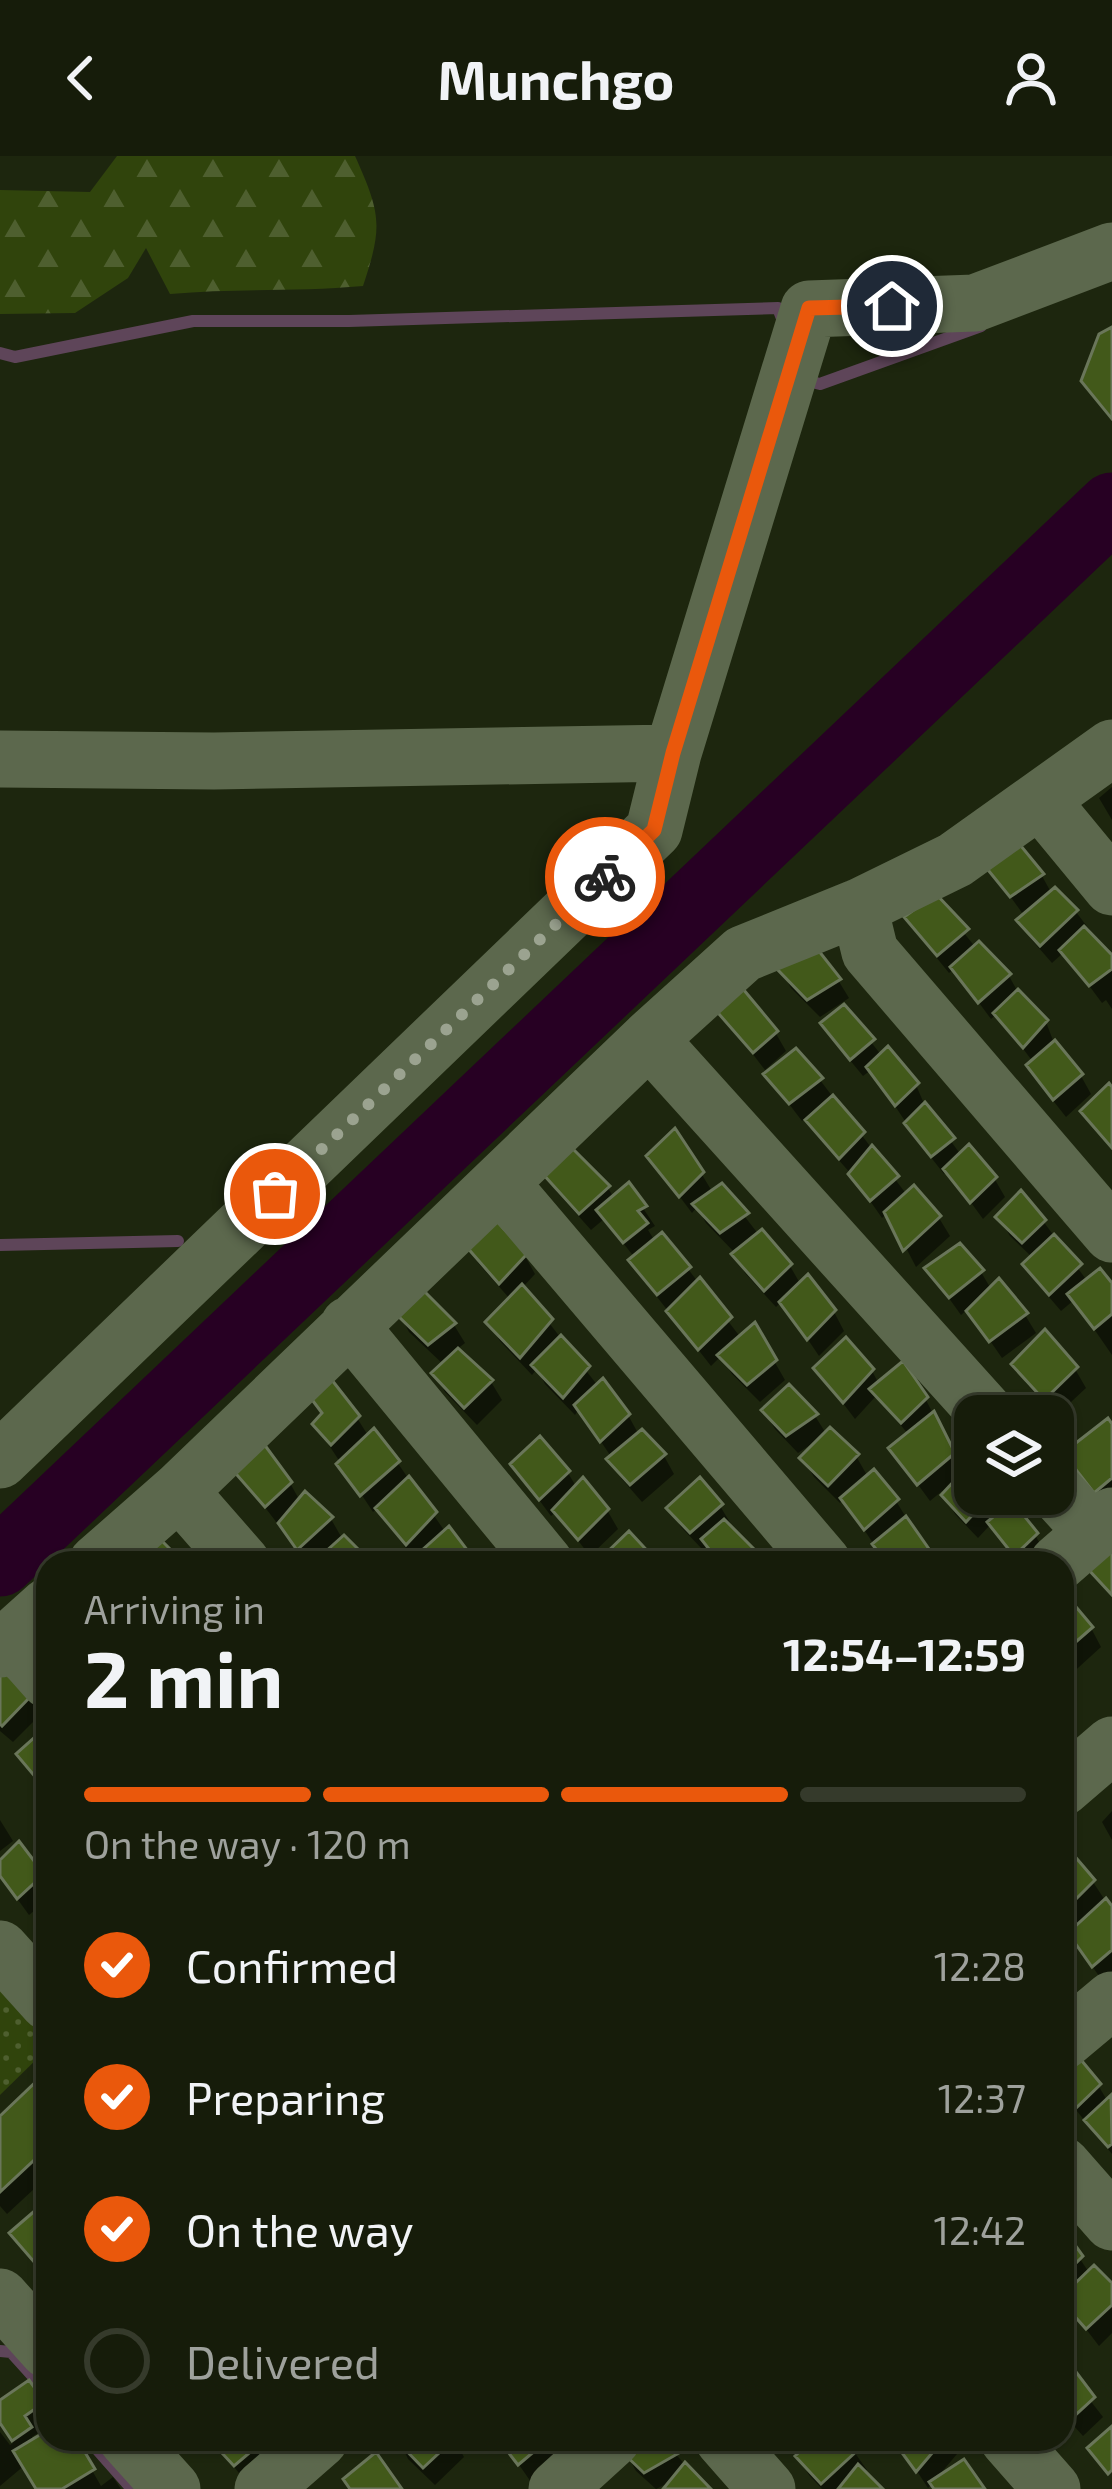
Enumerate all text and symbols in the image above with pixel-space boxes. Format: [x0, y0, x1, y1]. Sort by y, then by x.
icon: back [48, 45, 114, 111]
icon: person [998, 45, 1064, 111]
text: Munchgo [438, 46, 674, 111]
pin [841, 255, 943, 357]
icon: home [859, 273, 925, 339]
courier [545, 817, 665, 937]
icon: bike [572, 844, 638, 910]
pin [224, 1143, 326, 1245]
icon: bag [242, 1161, 308, 1227]
map controls [954, 1395, 1074, 1515]
button: layers [954, 1395, 1074, 1515]
text: Arriving in [84, 1585, 265, 1632]
text: 12:54–12:59 [783, 1626, 1026, 1680]
text: 2 min [84, 1630, 283, 1724]
text: On the way · 120 m [84, 1820, 411, 1867]
icon: check [84, 1932, 150, 1998]
text: Confirmed [186, 1938, 398, 1992]
text: 12:28 [934, 1942, 1026, 1989]
icon: check [84, 2064, 150, 2130]
text: Preparing [186, 2070, 385, 2124]
text: 12:37 [938, 2074, 1026, 2121]
icon: check [84, 2196, 150, 2262]
text: On the way [186, 2202, 413, 2256]
text: 12:42 [933, 2206, 1026, 2253]
text: Delivered [186, 2334, 380, 2388]

